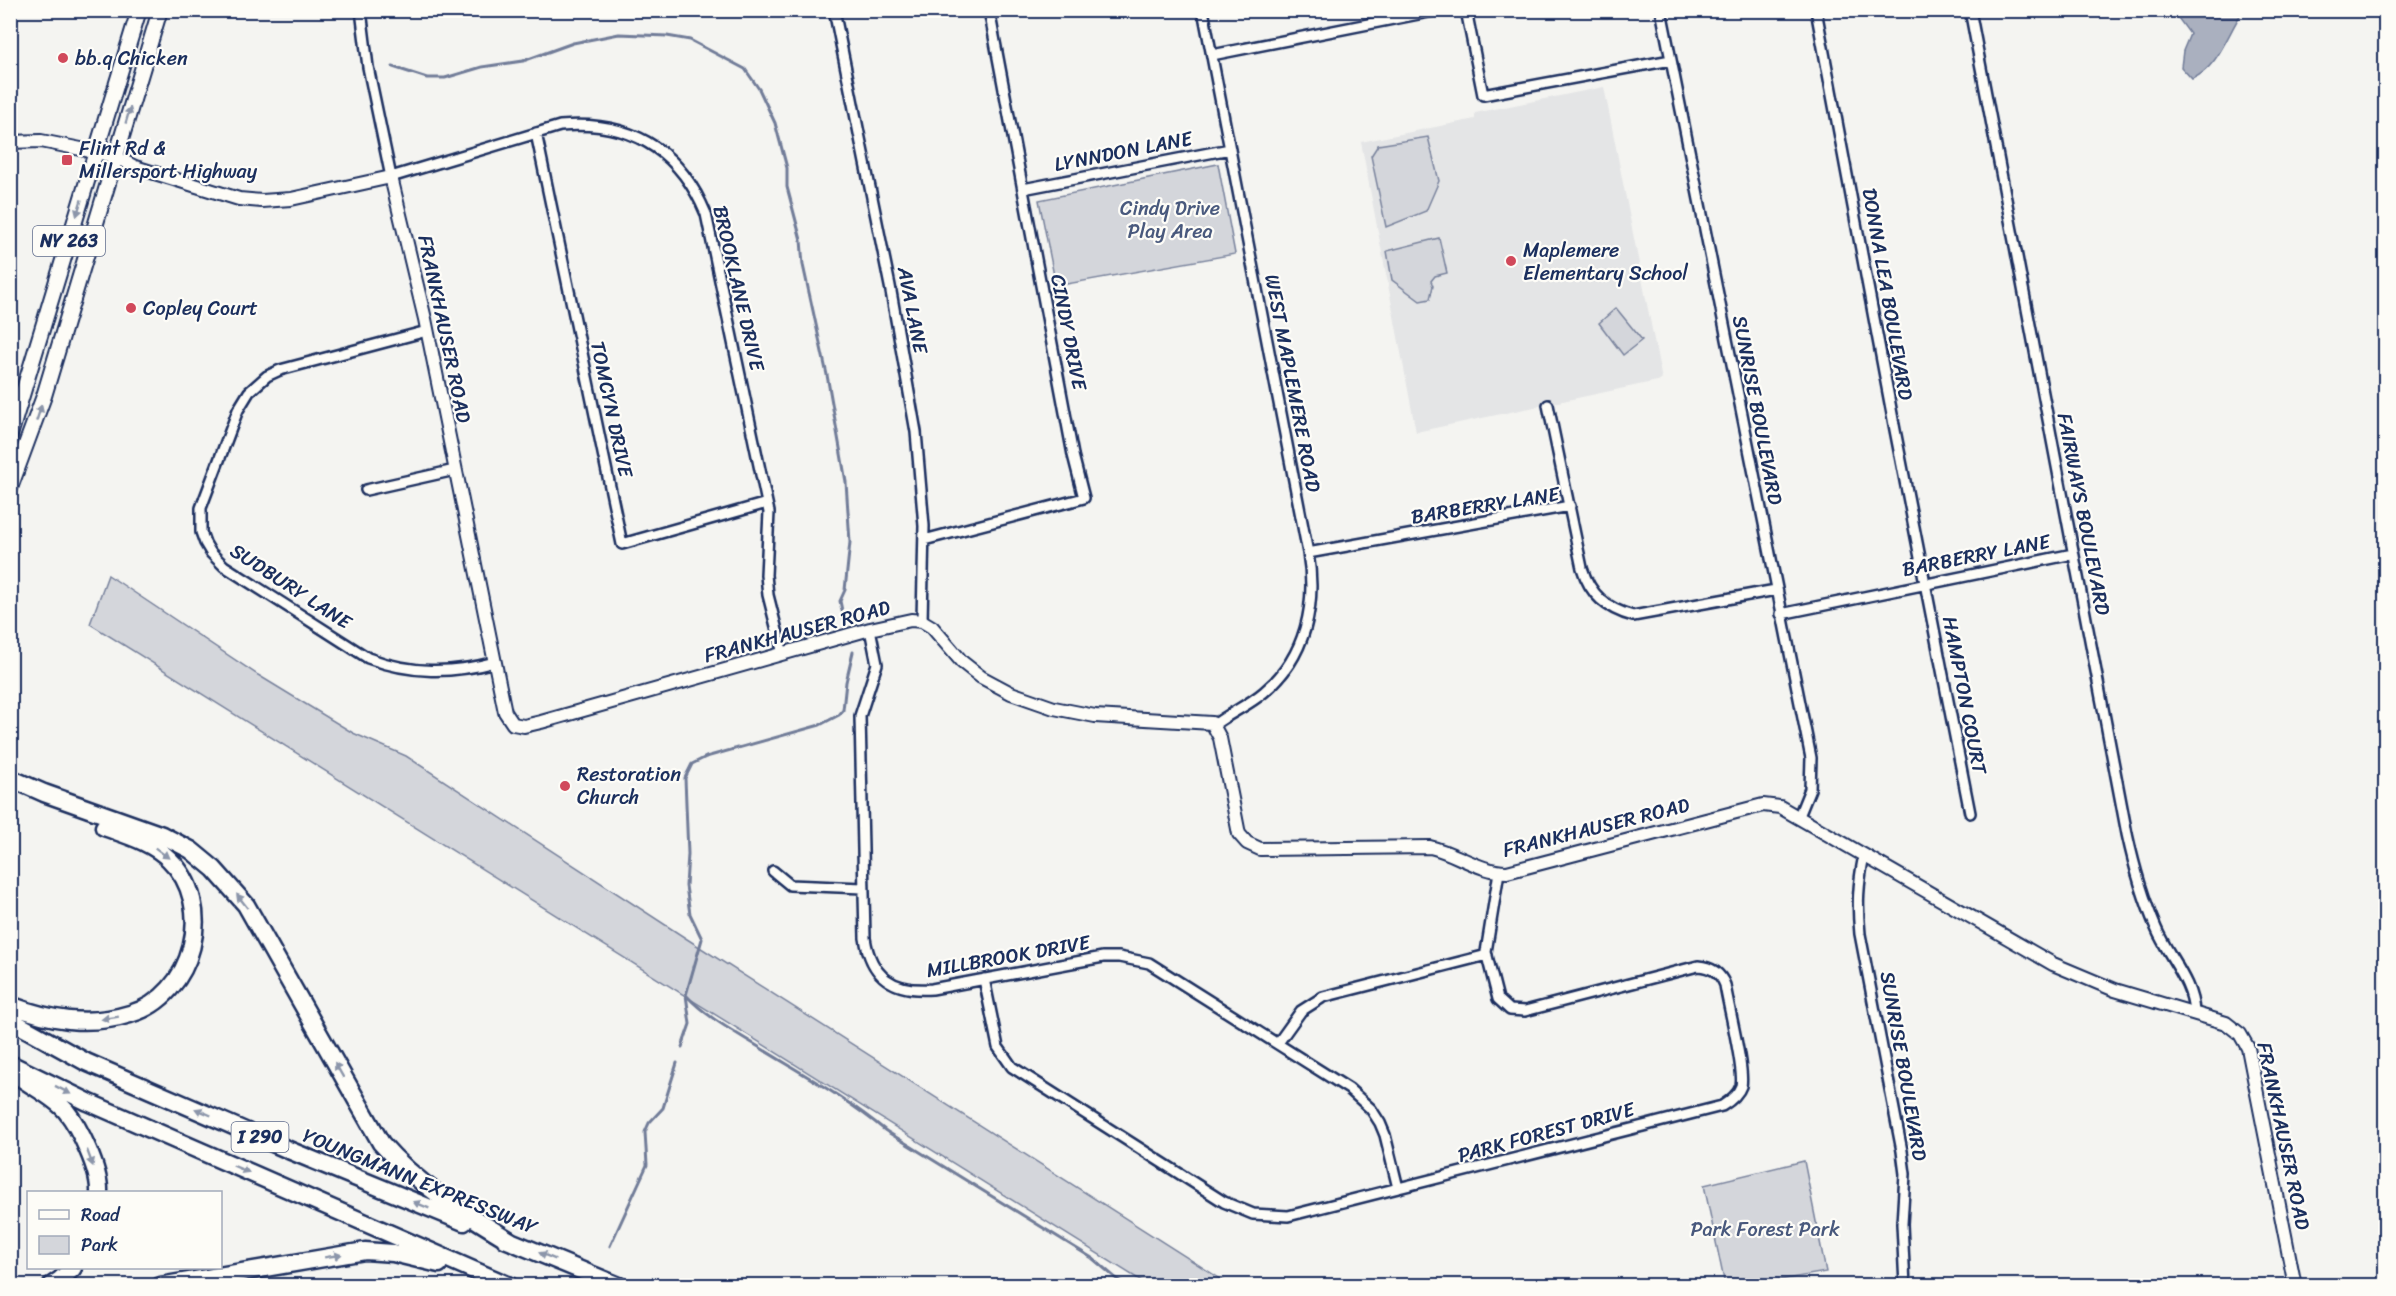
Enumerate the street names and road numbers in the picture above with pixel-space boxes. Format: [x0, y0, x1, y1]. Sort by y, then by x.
street label: LYNNDON LANE [1051, 121, 1197, 182]
street label: DONNA LEA BOULEVARD [1852, 185, 1923, 403]
street label: BROOKLANE DRIVE [703, 202, 775, 376]
road number: NY 263 [33, 226, 105, 256]
street label: FRANKHAUSER ROAD [407, 232, 482, 426]
street label: AVA LANE [887, 263, 938, 358]
street label: CINDY DRIVE [1040, 271, 1097, 395]
street label: WEST MAPLEMERE ROAD [1254, 271, 1331, 495]
street label: SUNRISE BOULEVARD [1722, 312, 1793, 508]
street label: TOMCYN DRIVE [580, 338, 643, 482]
street label: FAIRWAYS BOULEVARD [2047, 410, 2120, 618]
street label: BARBERRY LANE [1408, 476, 1564, 534]
street label: BARBERRY LANE [1899, 524, 2055, 587]
street label: SUDBURY LANE [223, 534, 360, 640]
street label: FRANKHAUSER ROAD [700, 590, 894, 673]
street label: HAMPTON COURT [1932, 613, 1997, 778]
street label: FRANKHAUSER ROAD [1499, 787, 1693, 868]
street label: MILLBROOK DRIVE [923, 925, 1095, 988]
street label: SUNRISE BOULEVARD [1870, 968, 1937, 1164]
street label: FRANKHAUSER ROAD [2246, 1039, 2321, 1233]
street label: PARK FOREST DRIVE [1454, 1092, 1640, 1173]
street label: YOUNGMANN EXPRESSWAY [297, 1118, 544, 1245]
road number: I 290 [232, 1122, 288, 1152]

